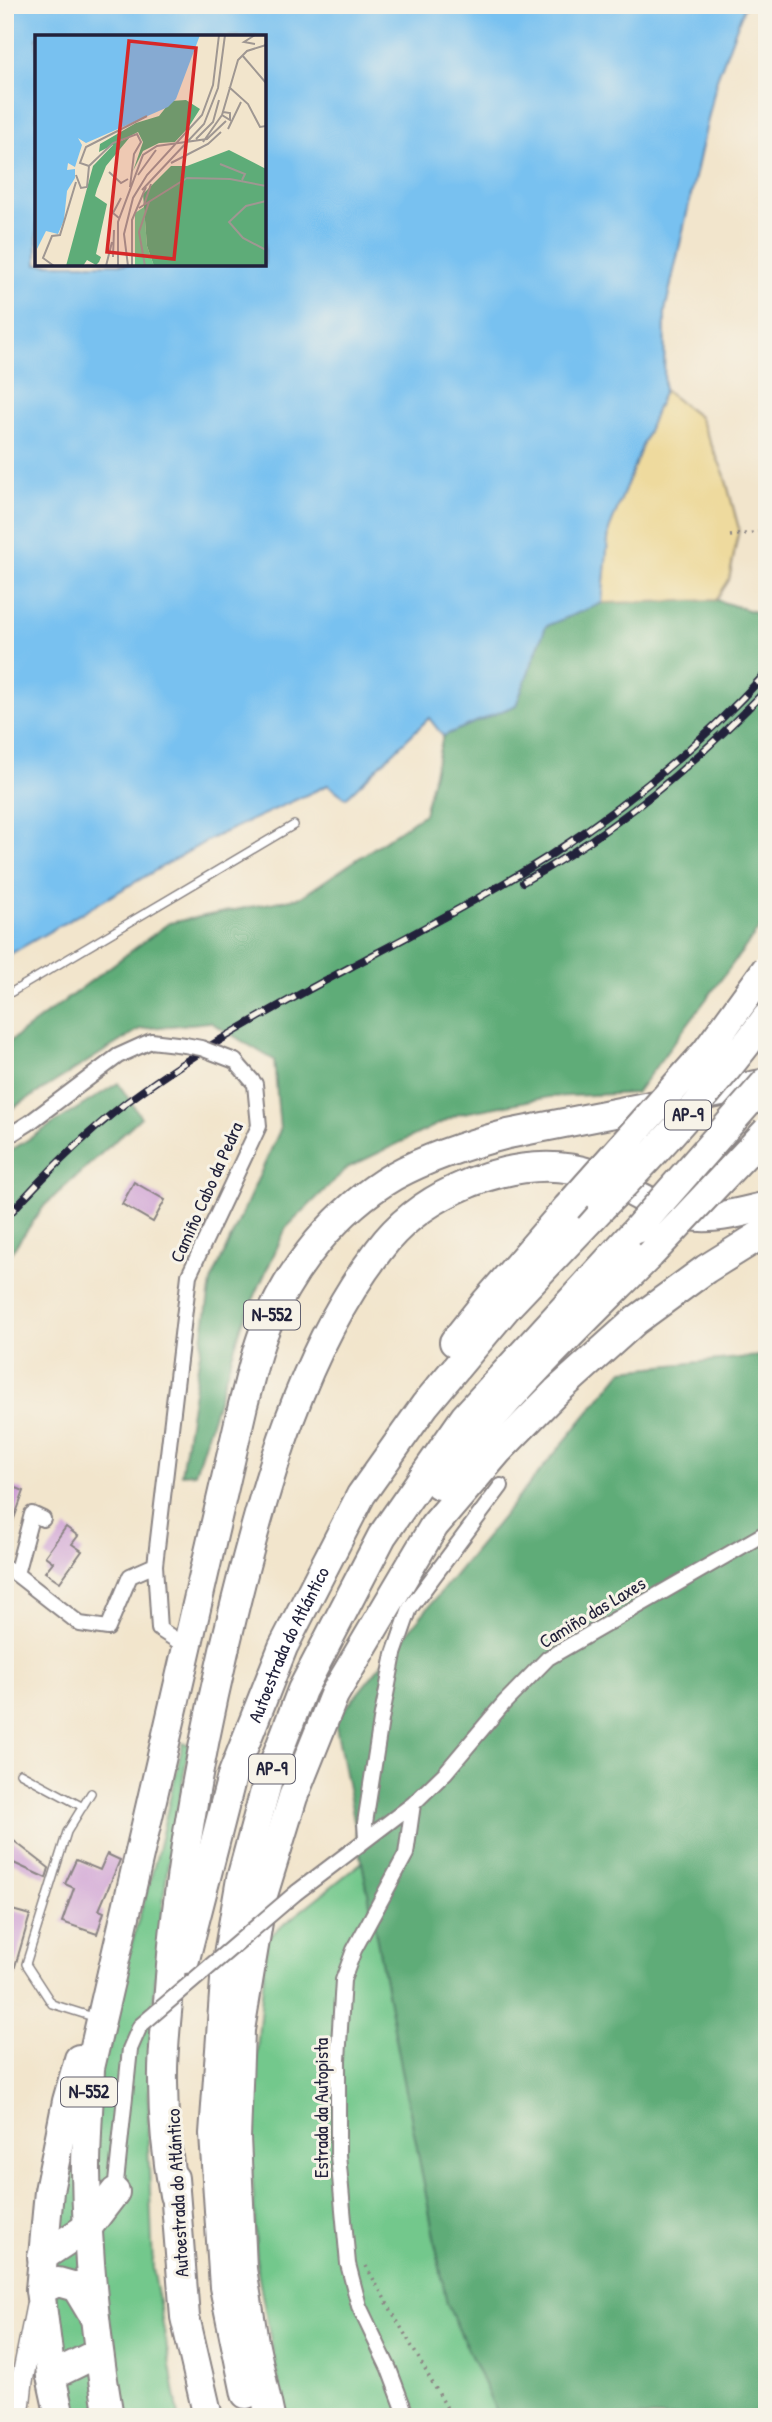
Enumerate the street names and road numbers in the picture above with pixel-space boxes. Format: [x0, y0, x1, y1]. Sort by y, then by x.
road number: AP-9 [665, 1100, 711, 1130]
street label: Camiño Cabo da Pedra [163, 1117, 249, 1266]
road number: N-552 [244, 1300, 300, 1330]
street label: Autoestrada do Atlántico [241, 1562, 335, 1726]
street label: Camiño das Laxes [534, 1570, 650, 1654]
road number: AP-9 [249, 1754, 295, 1784]
street label: Estrada da Autopista [308, 2037, 334, 2178]
road number: N-552 [61, 2078, 117, 2106]
street label: Autoestrada do Atlántico [160, 2108, 194, 2278]

